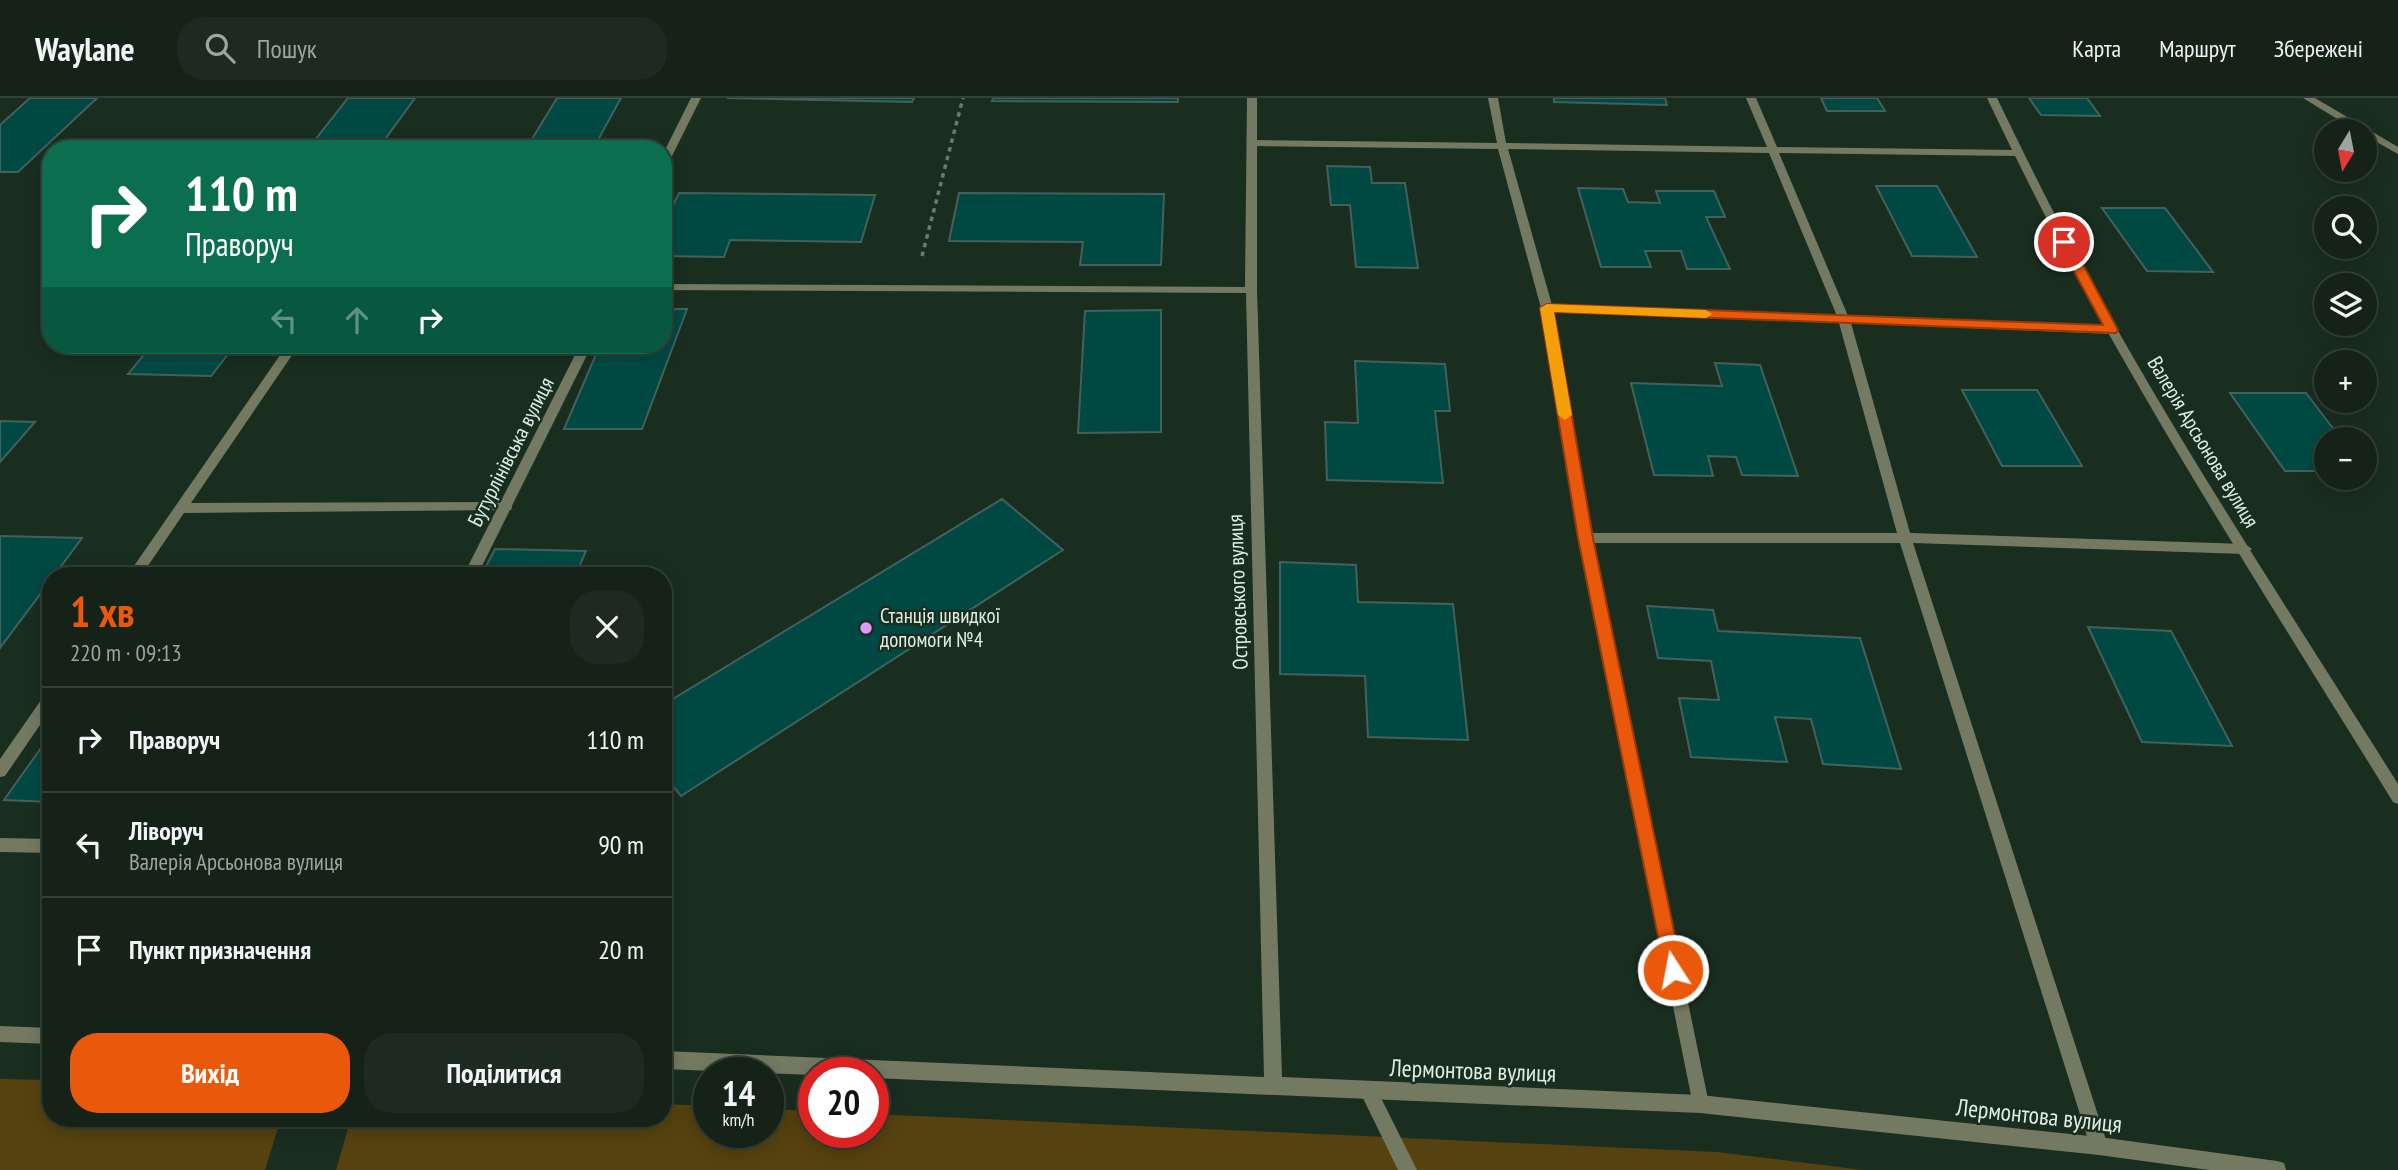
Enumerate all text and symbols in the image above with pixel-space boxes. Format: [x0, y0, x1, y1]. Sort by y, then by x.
search box [177, 17, 667, 80]
text: Waylane [35, 27, 135, 70]
icon: search [201, 29, 239, 67]
text: Пошук [257, 32, 317, 65]
text: Карта [2072, 33, 2121, 64]
text: Маршрут [2159, 33, 2236, 64]
text: Збережені [2274, 33, 2363, 64]
north arrow [2314, 119, 2376, 182]
map controls [2314, 119, 2377, 490]
text: 110 m [185, 161, 298, 225]
icon: right [70, 168, 161, 259]
button: search [2314, 196, 2377, 259]
pin [2034, 212, 2094, 272]
text: Праворуч [185, 223, 294, 265]
icon: arrive [2045, 223, 2083, 261]
button: layers [2314, 273, 2377, 336]
icon: left [265, 301, 303, 339]
icon: ahead [338, 301, 376, 339]
icon: right [411, 301, 449, 339]
button: + [2314, 350, 2377, 413]
street label: Валерія Арсьонова вулиця [2142, 351, 2265, 532]
street label: Бутурлінівська вулиця [461, 373, 560, 531]
button: − [2314, 427, 2377, 490]
street label: Островського вулиця [1221, 514, 1254, 670]
text: 1 хв [70, 584, 135, 639]
button: close [570, 590, 644, 664]
place label: Станція швидкої допомоги №4 [880, 602, 1001, 653]
marker: Станція швидкої допомоги №4 [858, 620, 874, 636]
text: 220 m · 09:13 [70, 638, 182, 667]
icon: right [70, 721, 108, 759]
text: Праворуч [129, 723, 220, 756]
text: 110 m [586, 723, 644, 756]
text: Ліворуч [129, 814, 203, 847]
icon: left [70, 826, 108, 864]
text: 90 m [598, 828, 644, 861]
text: Валерія Арсьонова вулиця [129, 847, 343, 876]
icon: arrive [70, 931, 108, 969]
text: Пункт призначення [129, 933, 311, 966]
text: 20 m [598, 933, 644, 966]
position arrow [1636, 933, 1710, 1007]
button: Вихід [70, 1033, 350, 1113]
button: Поділитися [364, 1033, 644, 1113]
street label: Лермонтова вулиця [1388, 1052, 1557, 1089]
speed limit sign: 20 [798, 1057, 889, 1148]
text: 14 [722, 1070, 755, 1116]
street label: Лермонтова вулиця [1954, 1091, 2123, 1140]
text: km/h [723, 1108, 754, 1131]

